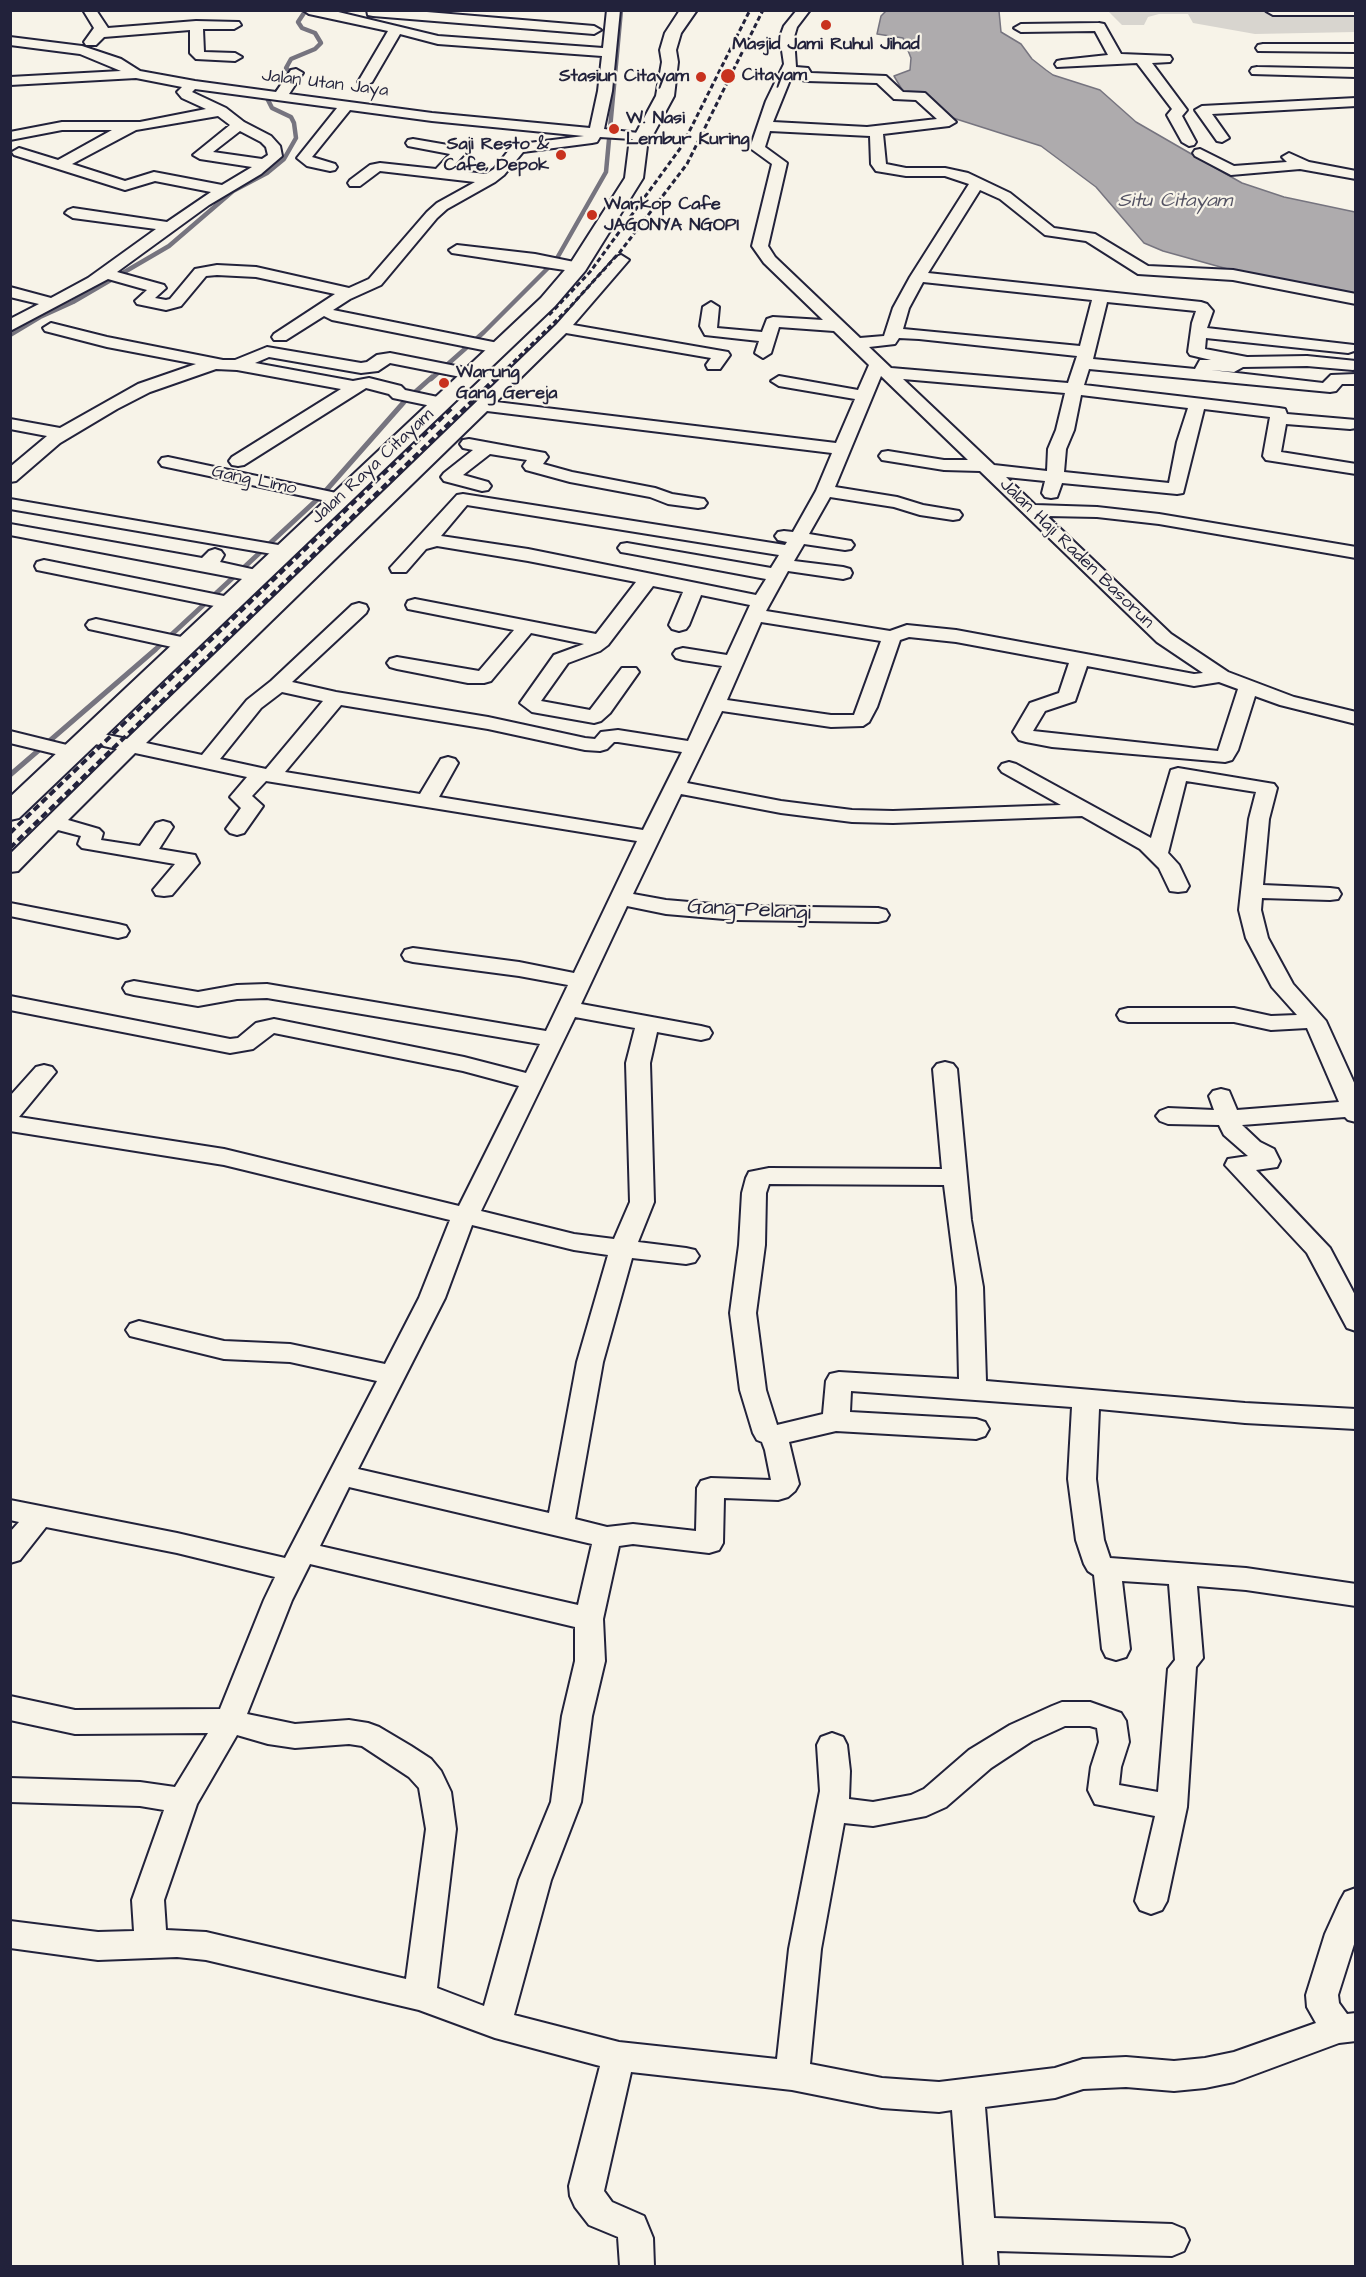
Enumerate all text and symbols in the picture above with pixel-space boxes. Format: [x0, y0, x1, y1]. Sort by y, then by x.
marker: Masjid Jami Ruhul Jihad [819, 18, 833, 32]
place label: Masjid Jami Ruhul Jihad [732, 34, 920, 56]
place label: Citayam [742, 65, 807, 87]
street label: Jalan Utan Jaya [260, 66, 390, 102]
place label: Stasiun Citayam [559, 66, 689, 88]
marker: Citayam [719, 67, 737, 85]
marker: Stasiun Citayam [694, 70, 708, 84]
place label: W. Nasi Lembur Kuring [626, 108, 750, 150]
marker: W. Nasi Lembur Kuring [607, 122, 621, 136]
place label: Saji Resto & Cafe, Depok [444, 134, 549, 176]
marker: Saji Resto & Cafe, Depok [554, 148, 568, 162]
water label: Situ Citayam [1118, 190, 1232, 214]
place label: Warkop Cafe JAGONYA NGOPI [604, 194, 739, 236]
marker: Warkop Cafe JAGONYA NGOPI [585, 208, 599, 222]
place label: Warung Gang Gereja [456, 362, 557, 404]
marker: Warung Gang Gereja [437, 376, 451, 390]
street label: Jalan Raya Citayam [307, 405, 439, 529]
street label: Gang Limo [209, 461, 299, 501]
street label: Jalan Haji Raden Basorun [994, 475, 1158, 633]
street label: Gang Pelangi [686, 895, 812, 927]

